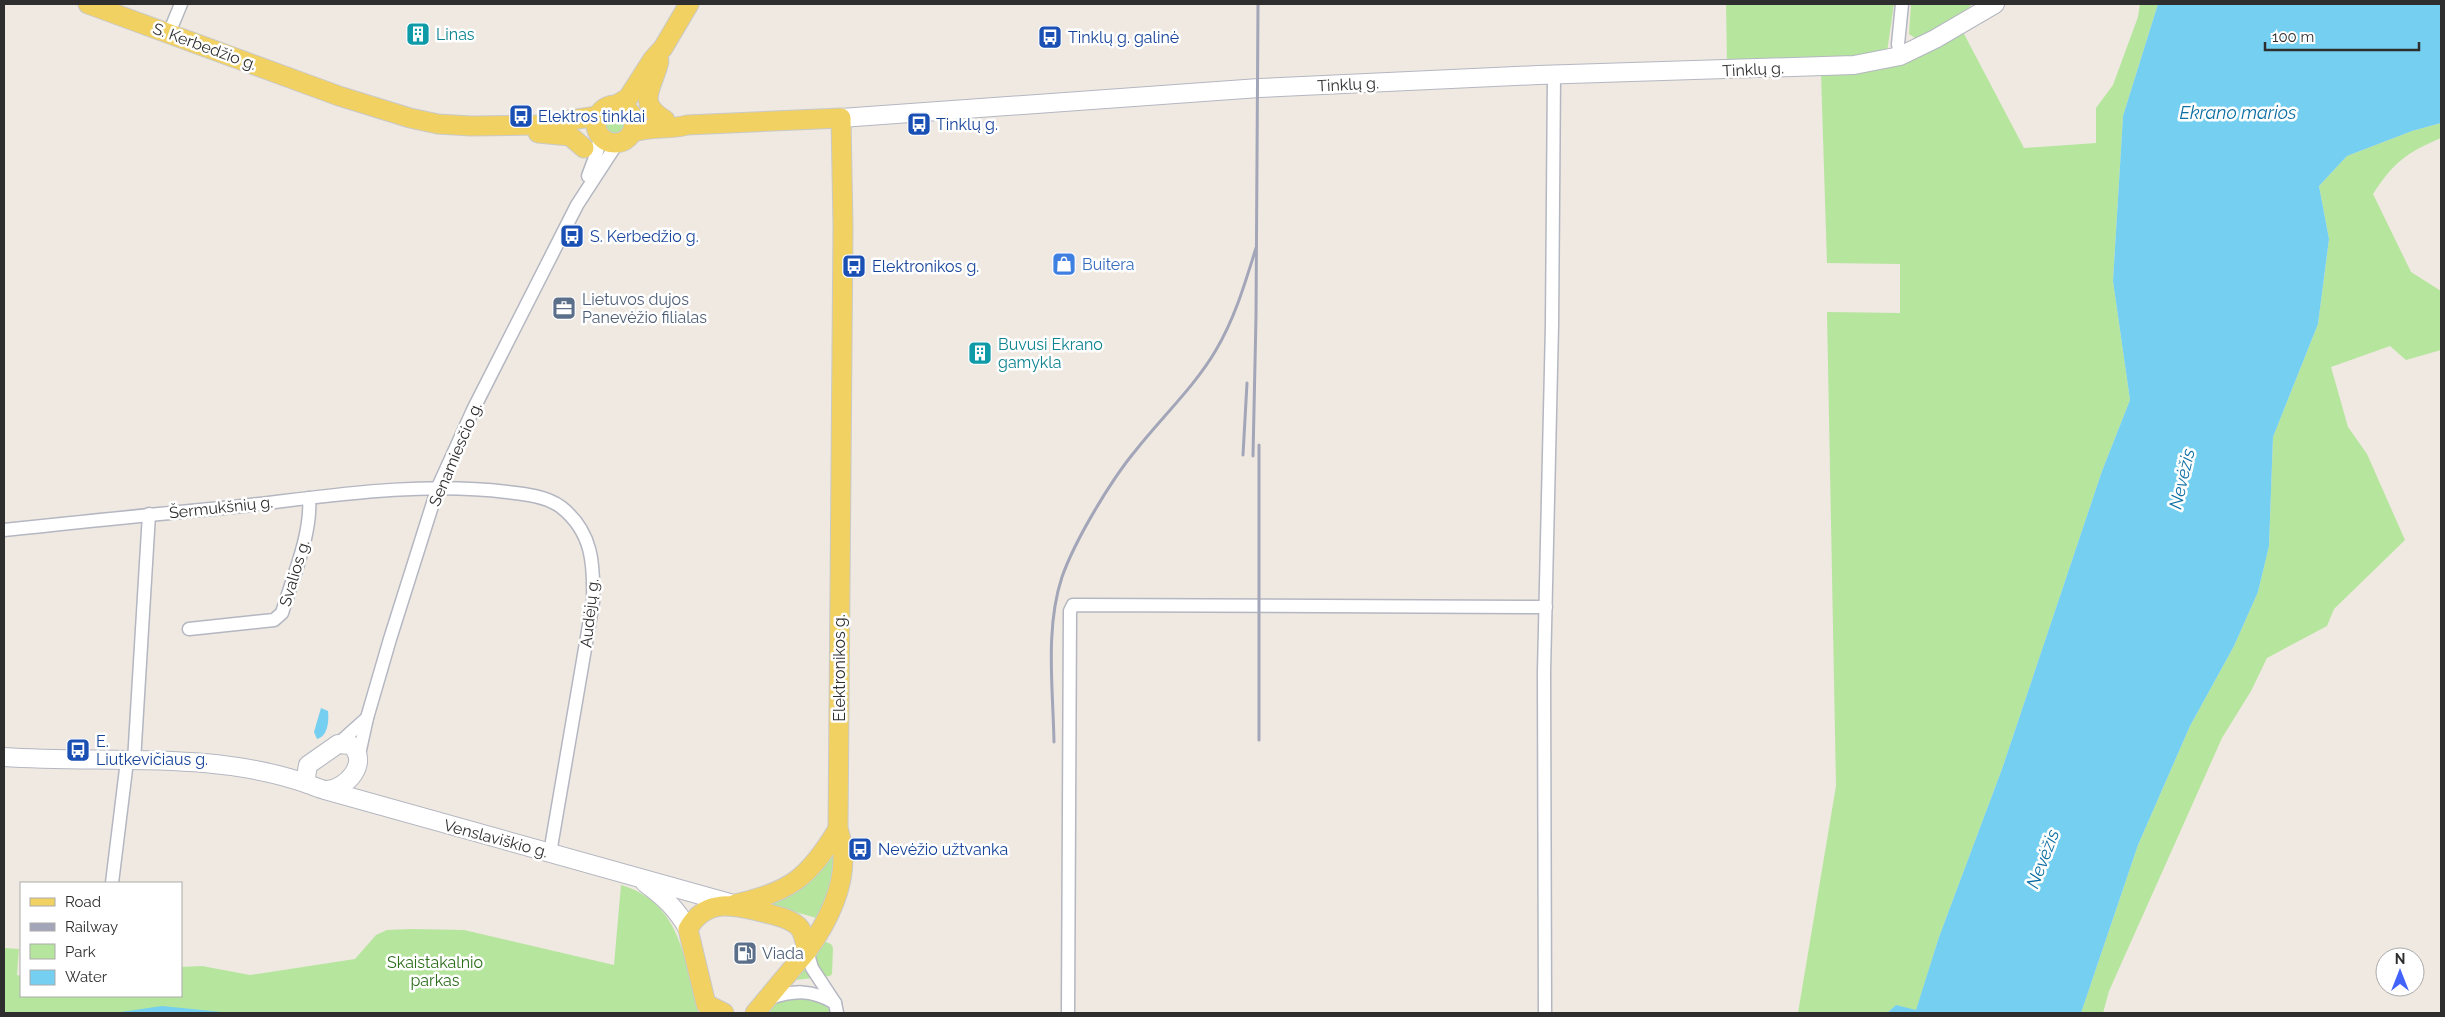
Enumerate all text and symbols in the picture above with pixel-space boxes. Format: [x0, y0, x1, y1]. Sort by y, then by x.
street label: S. Kerbedžio g. [150, 19, 259, 74]
scale bar [2265, 20, 2419, 52]
building icon: Linas [405, 21, 431, 47]
bus stop icon: Tinklų g. galinė [1037, 24, 1063, 50]
place label: Linas [436, 25, 475, 44]
place label: Tinklų g. galinė [1068, 28, 1179, 47]
text: 100 m [2272, 28, 2314, 46]
street label: Tinklų g. [1722, 58, 1784, 81]
street label: Tinklų g. [1317, 73, 1379, 96]
water label: Ekrano marios [2179, 102, 2297, 123]
bus stop icon: Elektros tinklai [508, 103, 534, 129]
place label: Elektros tinklai [538, 107, 645, 126]
bus stop icon: Tinklų g. [906, 111, 932, 137]
place label: Tinklų g. [936, 115, 998, 134]
bus stop icon: S. Kerbedžio g. [559, 223, 585, 249]
place label: S. Kerbedžio g. [590, 227, 699, 246]
shop icon: Buitera [1051, 251, 1077, 277]
bus stop icon: Elektronikos g. [841, 253, 867, 279]
place label: Buitera [1082, 255, 1135, 274]
place label: Elektronikos g. [872, 257, 979, 276]
place label: Lietuvos dujos Panevėžio filialas [582, 290, 707, 327]
office icon: Lietuvos dujos Panevėžio filialas [551, 295, 577, 321]
place label: Buvusi Ekrano gamykla [998, 335, 1103, 372]
building icon: Buvusi Ekrano gamykla [967, 340, 993, 366]
street label: Senamiesčio g. [425, 399, 486, 509]
water label: Nevėžis [2164, 446, 2199, 511]
street label: Šermukšnių g. [168, 492, 274, 522]
street label: Svalios g. [275, 538, 314, 609]
street label: Audėjų g. [576, 577, 603, 649]
street label: Elektronikos g. [830, 614, 849, 722]
place label: E. Liutkevičiaus g. [96, 732, 208, 769]
bus stop icon: E. Liutkevičiaus g. [65, 737, 91, 763]
street label: Venslaviškio g. [442, 815, 550, 862]
water label: Nevėžis [2022, 826, 2064, 891]
bus stop icon: Nevėžio užtvanka [847, 836, 873, 862]
place label: Nevėžio užtvanka [878, 840, 1008, 859]
legend [20, 882, 182, 997]
text: Road [65, 893, 101, 911]
text: Railway [65, 918, 118, 936]
fuel station icon: Viada [732, 940, 758, 966]
text: Park [65, 943, 96, 961]
place label: Viada [762, 944, 804, 963]
north arrow [2375, 947, 2425, 997]
text: N [2395, 951, 2405, 967]
park label: Skaistakalnio parkas [387, 953, 483, 990]
text: Water [65, 968, 108, 986]

